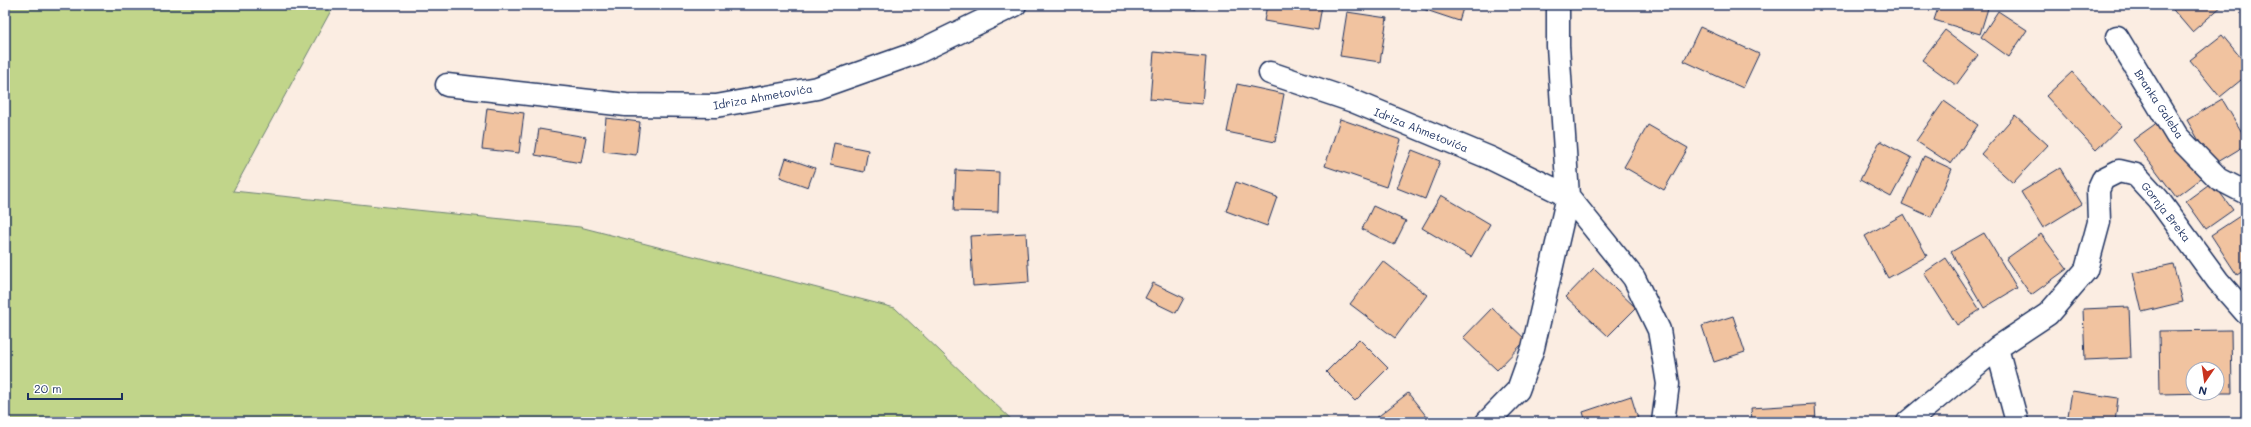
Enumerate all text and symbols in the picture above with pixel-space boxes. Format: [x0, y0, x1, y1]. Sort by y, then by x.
street label: Branka Galeba [2131, 66, 2188, 141]
street label: Idriza Ahmetovića [712, 80, 814, 113]
street label: Idriza Ahmetovića [1372, 104, 1471, 155]
street label: Gornja Breka [2138, 179, 2195, 245]
north arrow [2185, 361, 2225, 401]
scale bar [28, 375, 122, 401]
text: 20 m [34, 380, 62, 396]
text: N [2197, 383, 2208, 399]

